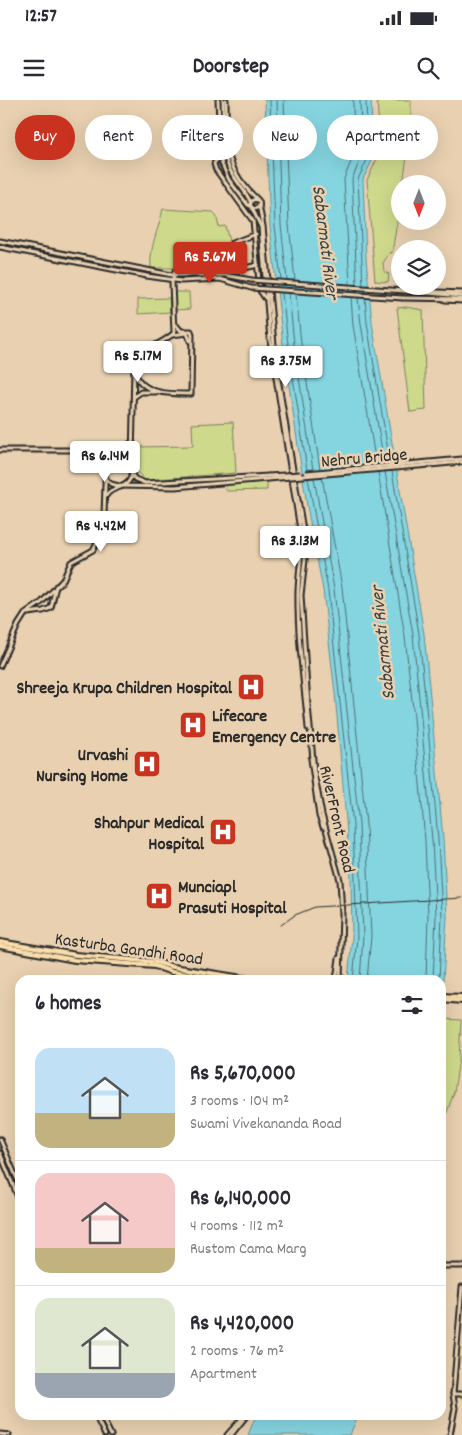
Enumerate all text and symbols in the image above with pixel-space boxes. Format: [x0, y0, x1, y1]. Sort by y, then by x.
text: 12:57 [25, 4, 57, 31]
text: Doorstep [193, 52, 269, 83]
icon: menu [20, 54, 48, 82]
icon: search [414, 54, 442, 82]
chip: Buy [15, 115, 75, 160]
chip: Rent [85, 115, 152, 160]
chip: Filters [162, 115, 243, 160]
chip: New [253, 115, 317, 160]
chip: Apartment [327, 115, 438, 160]
north arrow [391, 175, 446, 230]
map controls [391, 175, 446, 295]
water label: Sabarmati River [303, 184, 344, 303]
button: layers [391, 240, 446, 295]
pin: Rs 5.67M [158, 242, 262, 284]
text: Rs 5.67M [184, 246, 236, 269]
pin: Rs 5.17M [86, 340, 190, 383]
text: Rs 5.17M [114, 345, 162, 368]
pin: Rs 3.75M [234, 346, 338, 388]
text: Rs 3.75M [261, 350, 311, 373]
pin: Rs 6.14M [53, 440, 157, 483]
street label: Nehru Bridge [320, 443, 408, 476]
text: Rs 6.14M [81, 445, 129, 468]
pin: Rs 4.42M [49, 510, 153, 553]
text: Rs 4.42M [76, 515, 126, 538]
pin: Rs 3.13M [243, 526, 347, 568]
text: Rs 3.13M [271, 530, 319, 553]
water label: Sabarmati River [365, 582, 404, 701]
hospital icon: Shreeja Krupa Children Hospital [236, 672, 266, 702]
place label: Shreeja Krupa Children Hospital [16, 677, 233, 702]
place label: Lifecare Emergency Centre [212, 705, 336, 751]
hospital icon: Lifecare Emergency Centre [178, 710, 208, 740]
place label: Urvashi Nursing Home [36, 744, 129, 790]
hospital icon: Urvashi Nursing Home [132, 749, 162, 779]
street label: RiverFront Road [311, 763, 360, 876]
place label: Shahpur Medical Hospital [94, 812, 205, 858]
hospital icon: Shahpur Medical Hospital [208, 817, 238, 847]
place label: Munciapl Prasuti Hospital [178, 876, 287, 922]
hospital icon: Munciapl Prasuti Hospital [144, 881, 174, 911]
street label: Kasturba Gandhi Road [53, 928, 204, 973]
text: 6 homes [35, 990, 102, 1020]
icon: filters [398, 991, 426, 1019]
text: Rs 5,670,000 [190, 1060, 296, 1090]
icon: home [75, 1068, 135, 1128]
text: 3 rooms · 104 m² [190, 1090, 289, 1113]
text: Swami Vivekananda Road [190, 1113, 342, 1136]
text: Rs 6,140,000 [190, 1185, 291, 1215]
icon: home [75, 1193, 135, 1253]
text: 4 rooms · 112 m² [190, 1215, 284, 1238]
text: Rustom Cama Marg [190, 1238, 307, 1261]
text: Rs 4,420,000 [190, 1310, 294, 1340]
icon: home [75, 1318, 135, 1378]
text: 2 rooms · 76 m² [190, 1340, 284, 1363]
text: Apartment [190, 1363, 257, 1386]

